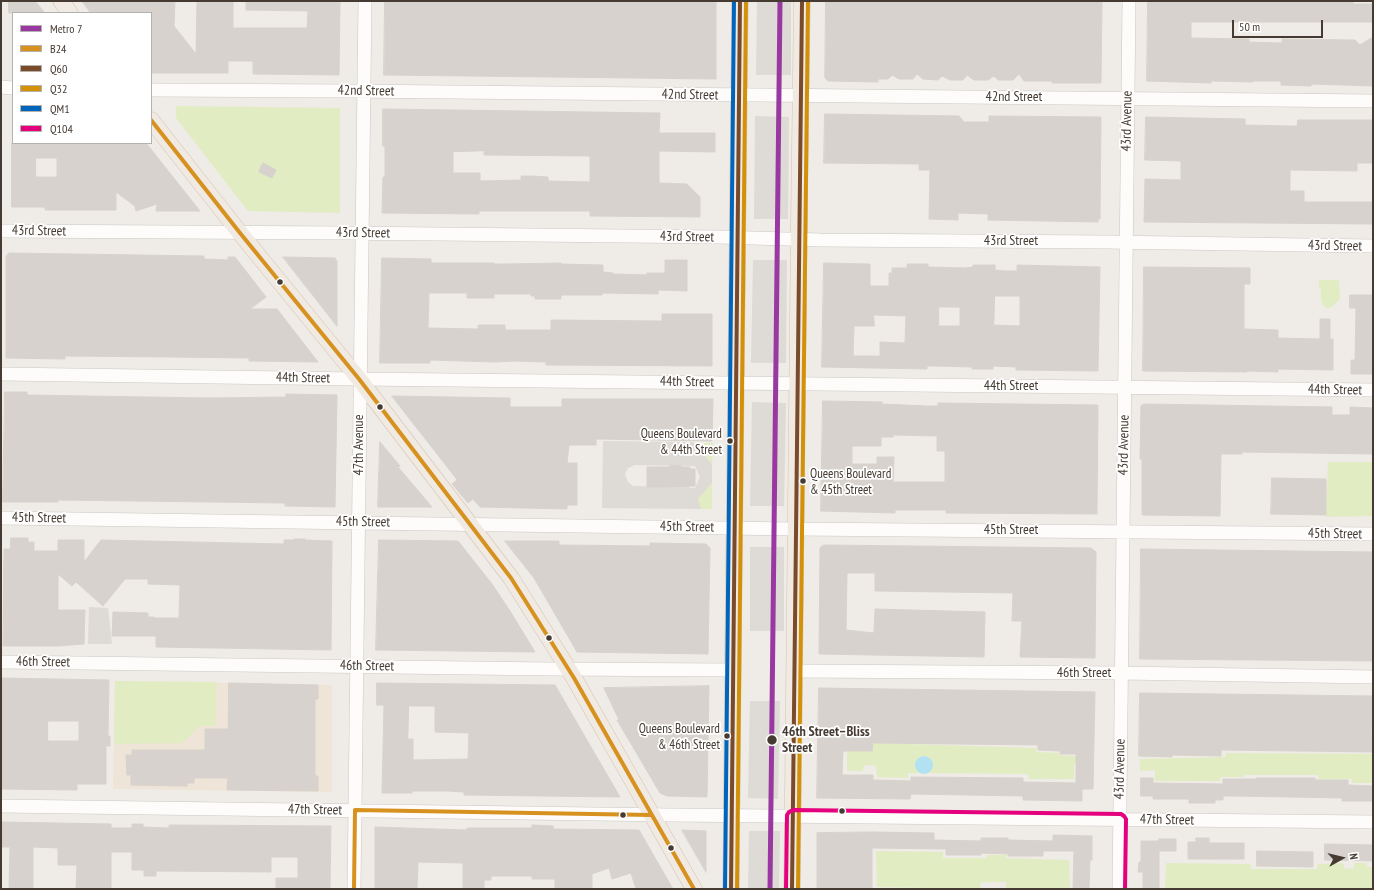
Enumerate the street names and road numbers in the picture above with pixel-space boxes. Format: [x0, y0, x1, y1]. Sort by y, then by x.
street label: 42nd Street [337, 82, 395, 100]
street label: 42nd Street [661, 86, 719, 104]
street label: 42nd Street [986, 89, 1042, 105]
street label: 43rd Avenue [1118, 90, 1136, 152]
street label: 43rd Street [12, 222, 66, 240]
street label: 43rd Street [336, 224, 390, 242]
street label: 43rd Street [660, 228, 714, 246]
street label: 43rd Street [984, 233, 1038, 249]
street label: 43rd Street [1308, 237, 1362, 255]
street label: 44th Street [276, 369, 330, 387]
street label: 44th Street [660, 373, 714, 391]
street label: 44th Street [984, 378, 1038, 394]
street label: 44th Street [1308, 381, 1362, 399]
street label: 43rd Avenue [1115, 414, 1133, 476]
street label: 47th Avenue [351, 415, 367, 475]
street label: 45th Street [12, 509, 66, 527]
street label: 45th Street [336, 513, 390, 531]
street label: 45th Street [660, 518, 714, 536]
street label: 45th Street [984, 522, 1038, 538]
street label: 45th Street [1308, 525, 1362, 543]
street label: 46th Street [16, 653, 70, 671]
street label: 46th Street [340, 657, 394, 675]
street label: 46th Street [1057, 665, 1111, 681]
street label: 43rd Avenue [1111, 738, 1129, 800]
street label: 47th Street [288, 801, 342, 819]
street label: 47th Street [1140, 811, 1194, 829]

